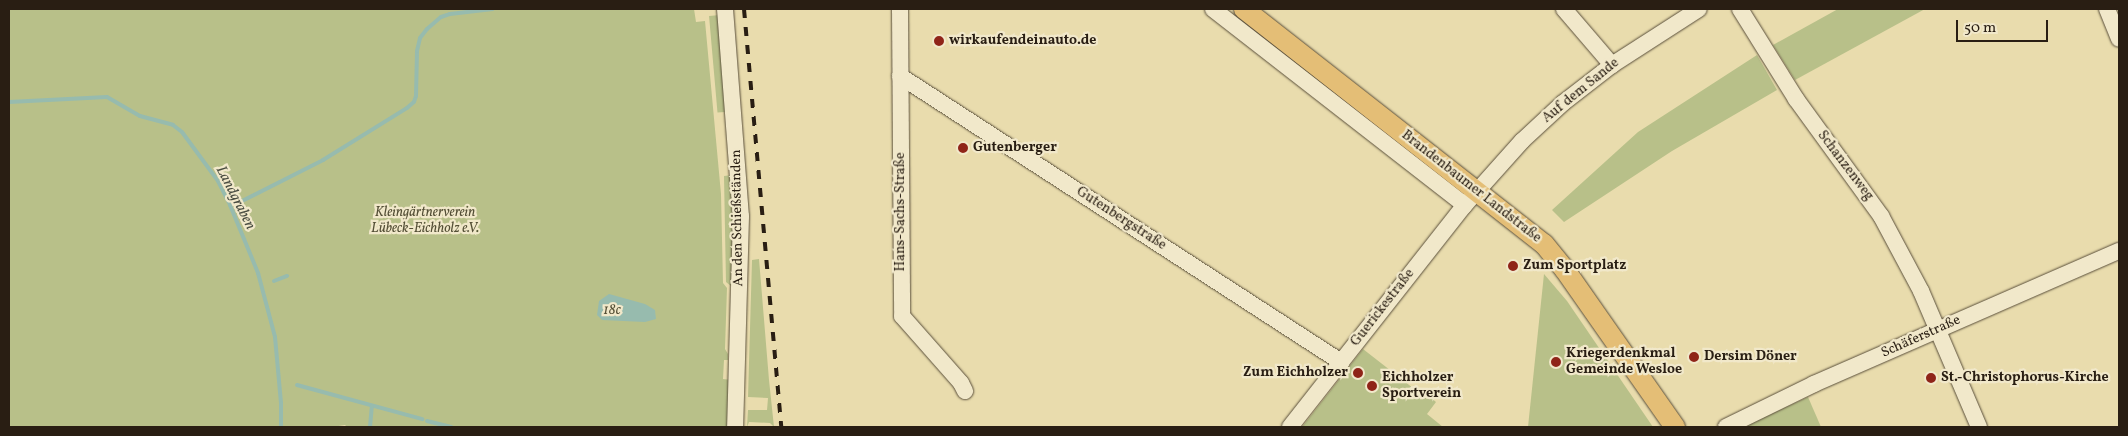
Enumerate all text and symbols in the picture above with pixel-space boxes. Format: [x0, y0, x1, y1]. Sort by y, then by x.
scale bar [1958, 10, 2050, 42]
text: 50 m [1964, 18, 1996, 39]
place label: wirkaufendeinauto.de [949, 33, 1096, 49]
marker: wirkaufendeinauto.de [933, 35, 945, 47]
street label: Auf dem Sande [1540, 55, 1622, 127]
street label: Brandenbaumer Landstraße [1398, 127, 1544, 247]
street label: Schanzenweg [1813, 128, 1877, 204]
place label: Gutenberger [973, 140, 1057, 156]
marker: Gutenberger [957, 142, 969, 154]
street label: An den Schießständen [728, 149, 748, 287]
street label: Hans-Sachs-Straße [893, 152, 909, 272]
water label: Landgraben [211, 163, 259, 233]
street label: Gutenbergstraße [1073, 184, 1169, 254]
park label: Kleingärtnerverein Lübeck-Eichholz e.V. [371, 205, 479, 238]
place label: Zum Sportplatz [1523, 258, 1626, 274]
marker: Zum Sportplatz [1507, 260, 1519, 272]
street label: Guerickestraße [1348, 266, 1418, 350]
park label: 18c [603, 303, 621, 319]
street label: Schäferstraße [1879, 312, 1963, 362]
place label: Kriegerdenkmal Gemeinde Wesloe [1566, 346, 1682, 378]
place label: Dersim Döner [1704, 349, 1797, 365]
marker: Dersim Döner [1688, 351, 1700, 363]
marker: Kriegerdenkmal Gemeinde Wesloe [1550, 356, 1562, 368]
place label: Zum Eichholzer [1243, 365, 1348, 381]
marker: Zum Eichholzer [1352, 367, 1364, 379]
place label: Eichholzer Sportverein [1382, 370, 1461, 402]
place label: St.-Christophorus-Kirche [1941, 370, 2109, 386]
marker: St.-Christophorus-Kirche [1925, 372, 1937, 384]
marker: Eichholzer Sportverein [1366, 380, 1378, 392]

